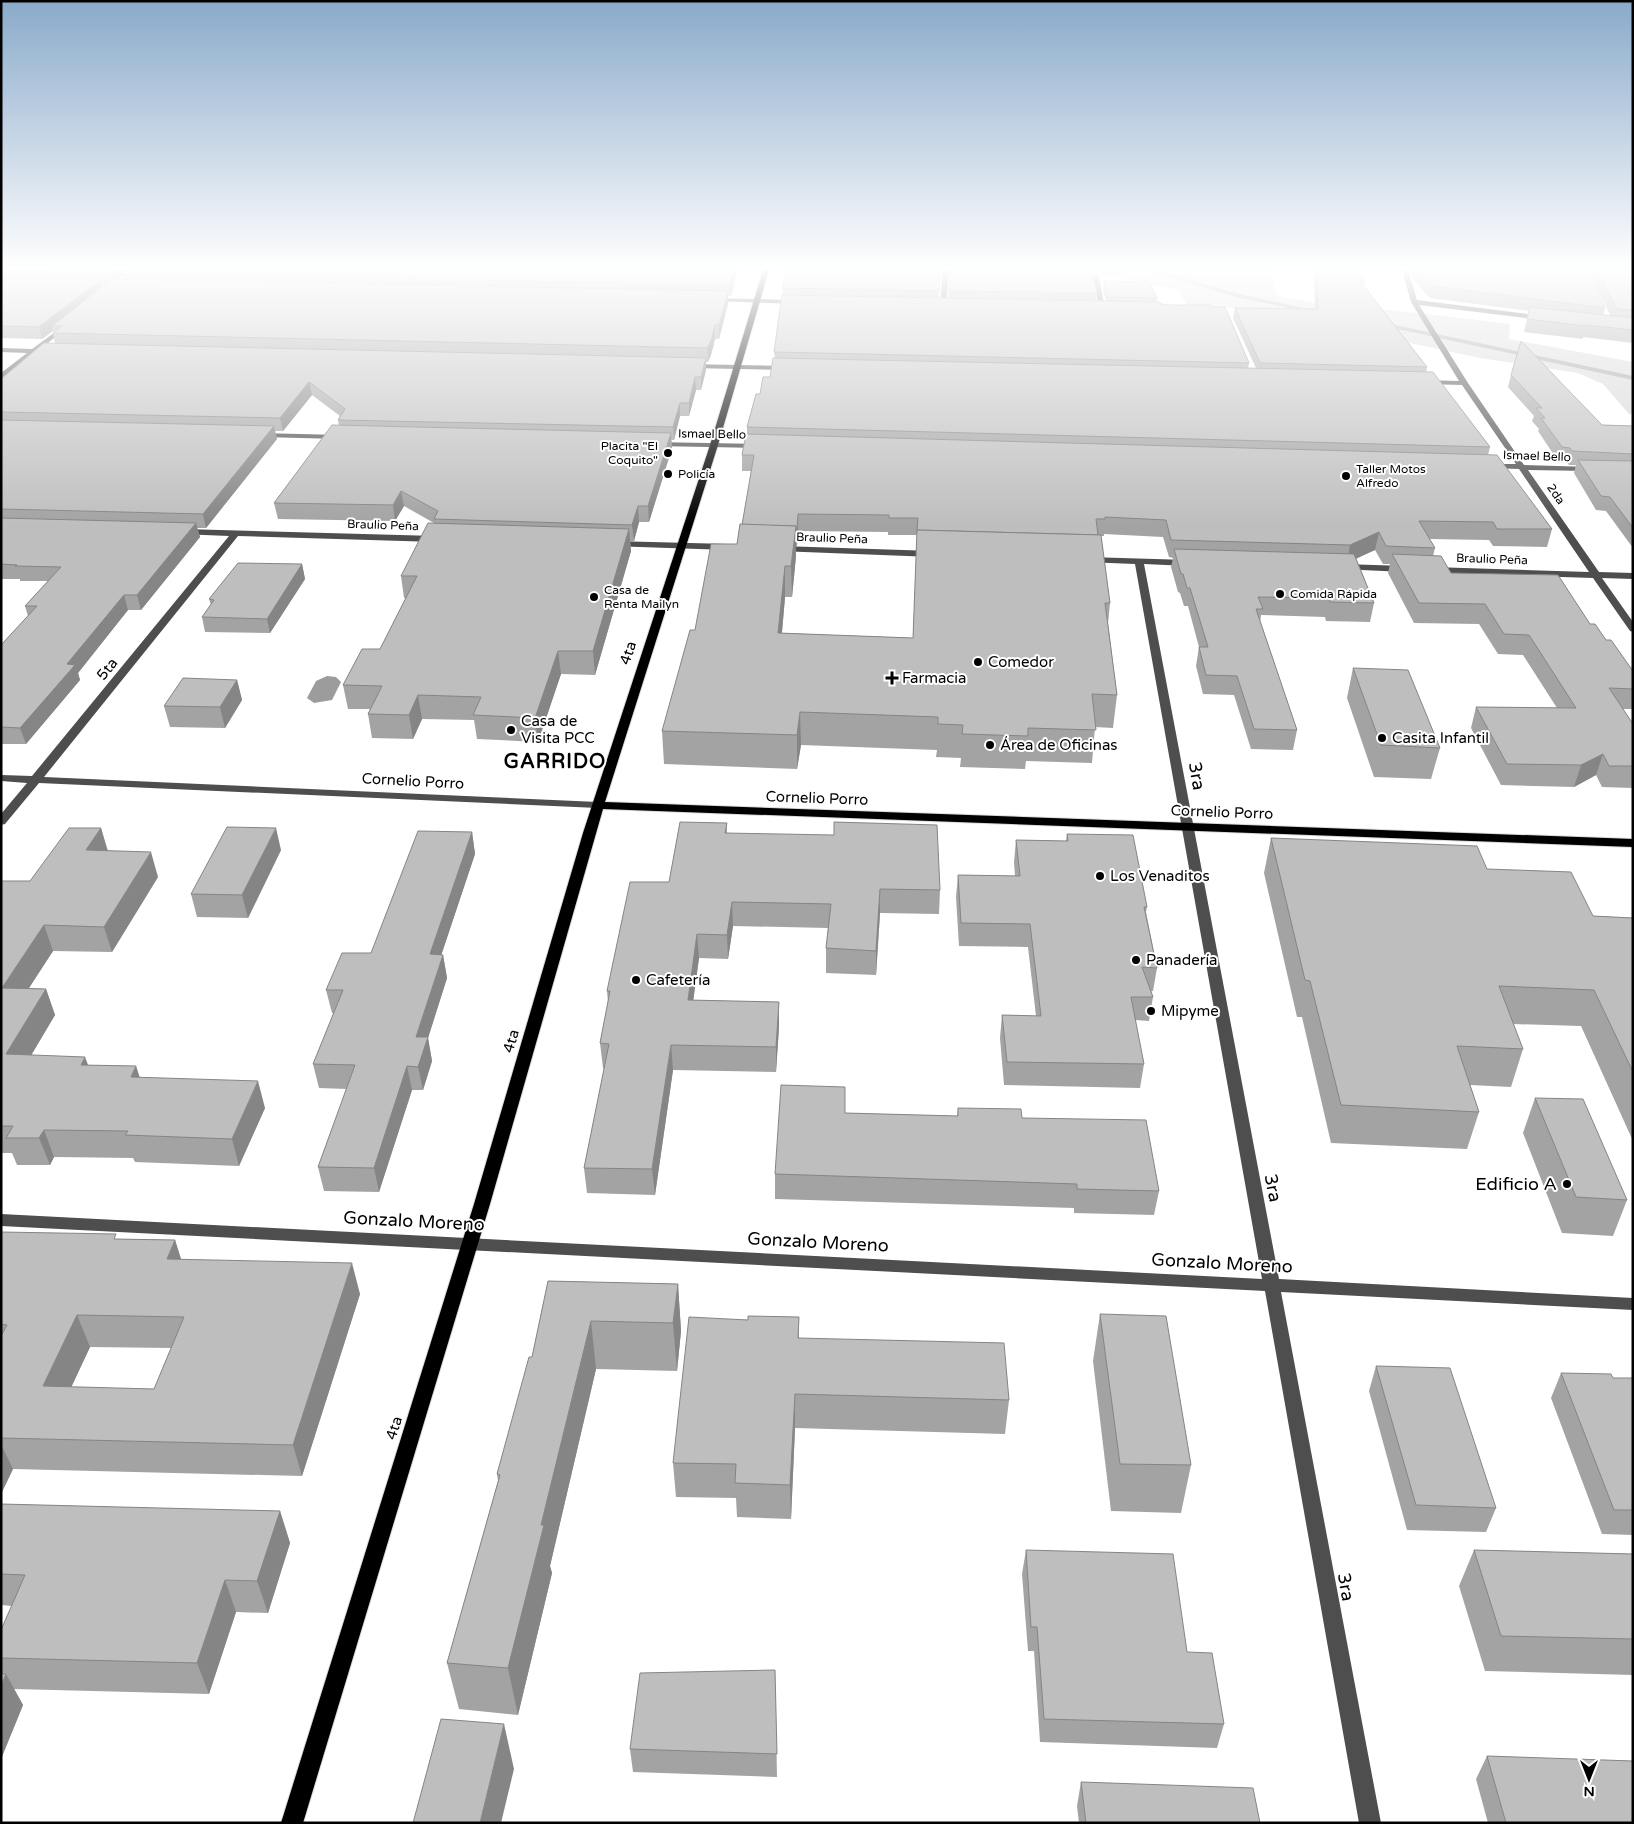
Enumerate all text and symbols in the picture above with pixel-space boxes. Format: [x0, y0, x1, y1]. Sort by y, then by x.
street label: Ismael Bello [678, 426, 746, 442]
place label: Placita "El Coquito" [601, 439, 658, 467]
marker: Placita "El Coquito" [662, 447, 674, 459]
street label: Ismael Bello [1503, 448, 1571, 464]
place label: Taller Motos Alfredo [1356, 462, 1426, 490]
place label: Policía [678, 467, 715, 481]
marker: Policía [662, 468, 674, 480]
marker: Taller Motos Alfredo [1340, 470, 1352, 482]
street label: 2da [1544, 481, 1568, 507]
street label: Braulio Peña [347, 517, 419, 533]
street label: Braulio Peña [796, 530, 868, 546]
street label: Braulio Peña [1456, 551, 1528, 567]
place label: Casa de Renta Mailyn [604, 583, 679, 611]
place label: Comida Rápida [1290, 587, 1377, 601]
marker: Comida Rápida [1274, 588, 1286, 600]
marker: Casa de Renta Mailyn [588, 591, 600, 603]
street label: 4ta [616, 639, 640, 667]
place label: Comedor [988, 653, 1054, 671]
street label: 5ta [93, 654, 121, 684]
marker: Comedor [972, 656, 984, 668]
place label: Farmacia [902, 669, 967, 687]
marker: Farmacia [886, 672, 898, 684]
place label: Casa de Visita PCC [521, 712, 595, 747]
marker: Casa de Visita PCC [505, 724, 517, 736]
place label: Casita Infantil [1392, 729, 1489, 747]
marker: Casita Infantil [1376, 732, 1388, 744]
place label: Área de Oficinas [1000, 736, 1118, 754]
marker: Área de Oficinas [984, 739, 996, 751]
district label: GARRIDO [504, 750, 606, 774]
street label: 3ra [1184, 760, 1210, 792]
street label: Cornelio Porro [361, 769, 465, 793]
street label: Cornelio Porro [765, 787, 869, 809]
street label: Cornelio Porro [1170, 801, 1274, 823]
place label: Los Venaditos [1110, 867, 1210, 885]
marker: Los Venaditos [1094, 870, 1106, 882]
place label: Panadería [1146, 951, 1218, 969]
marker: Panadería [1130, 954, 1142, 966]
place label: Cafetería [646, 971, 710, 989]
marker: Cafetería [630, 974, 642, 986]
place label: Mipyme [1161, 1002, 1219, 1020]
marker: Mipyme [1145, 1005, 1157, 1017]
street label: 4ta [499, 1027, 523, 1055]
street label: 3ra [1259, 1172, 1287, 1204]
place label: Edificio A [1475, 1173, 1557, 1195]
marker: Edificio A [1561, 1178, 1573, 1190]
street label: Gonzalo Moreno [343, 1206, 485, 1236]
street label: Gonzalo Moreno [747, 1227, 889, 1257]
street label: Gonzalo Moreno [1151, 1248, 1293, 1278]
street label: 4ta [382, 1414, 406, 1442]
street label: 3ra [1333, 1571, 1359, 1603]
north arrow [1564, 1754, 1614, 1804]
text: N [1583, 1783, 1595, 1800]

